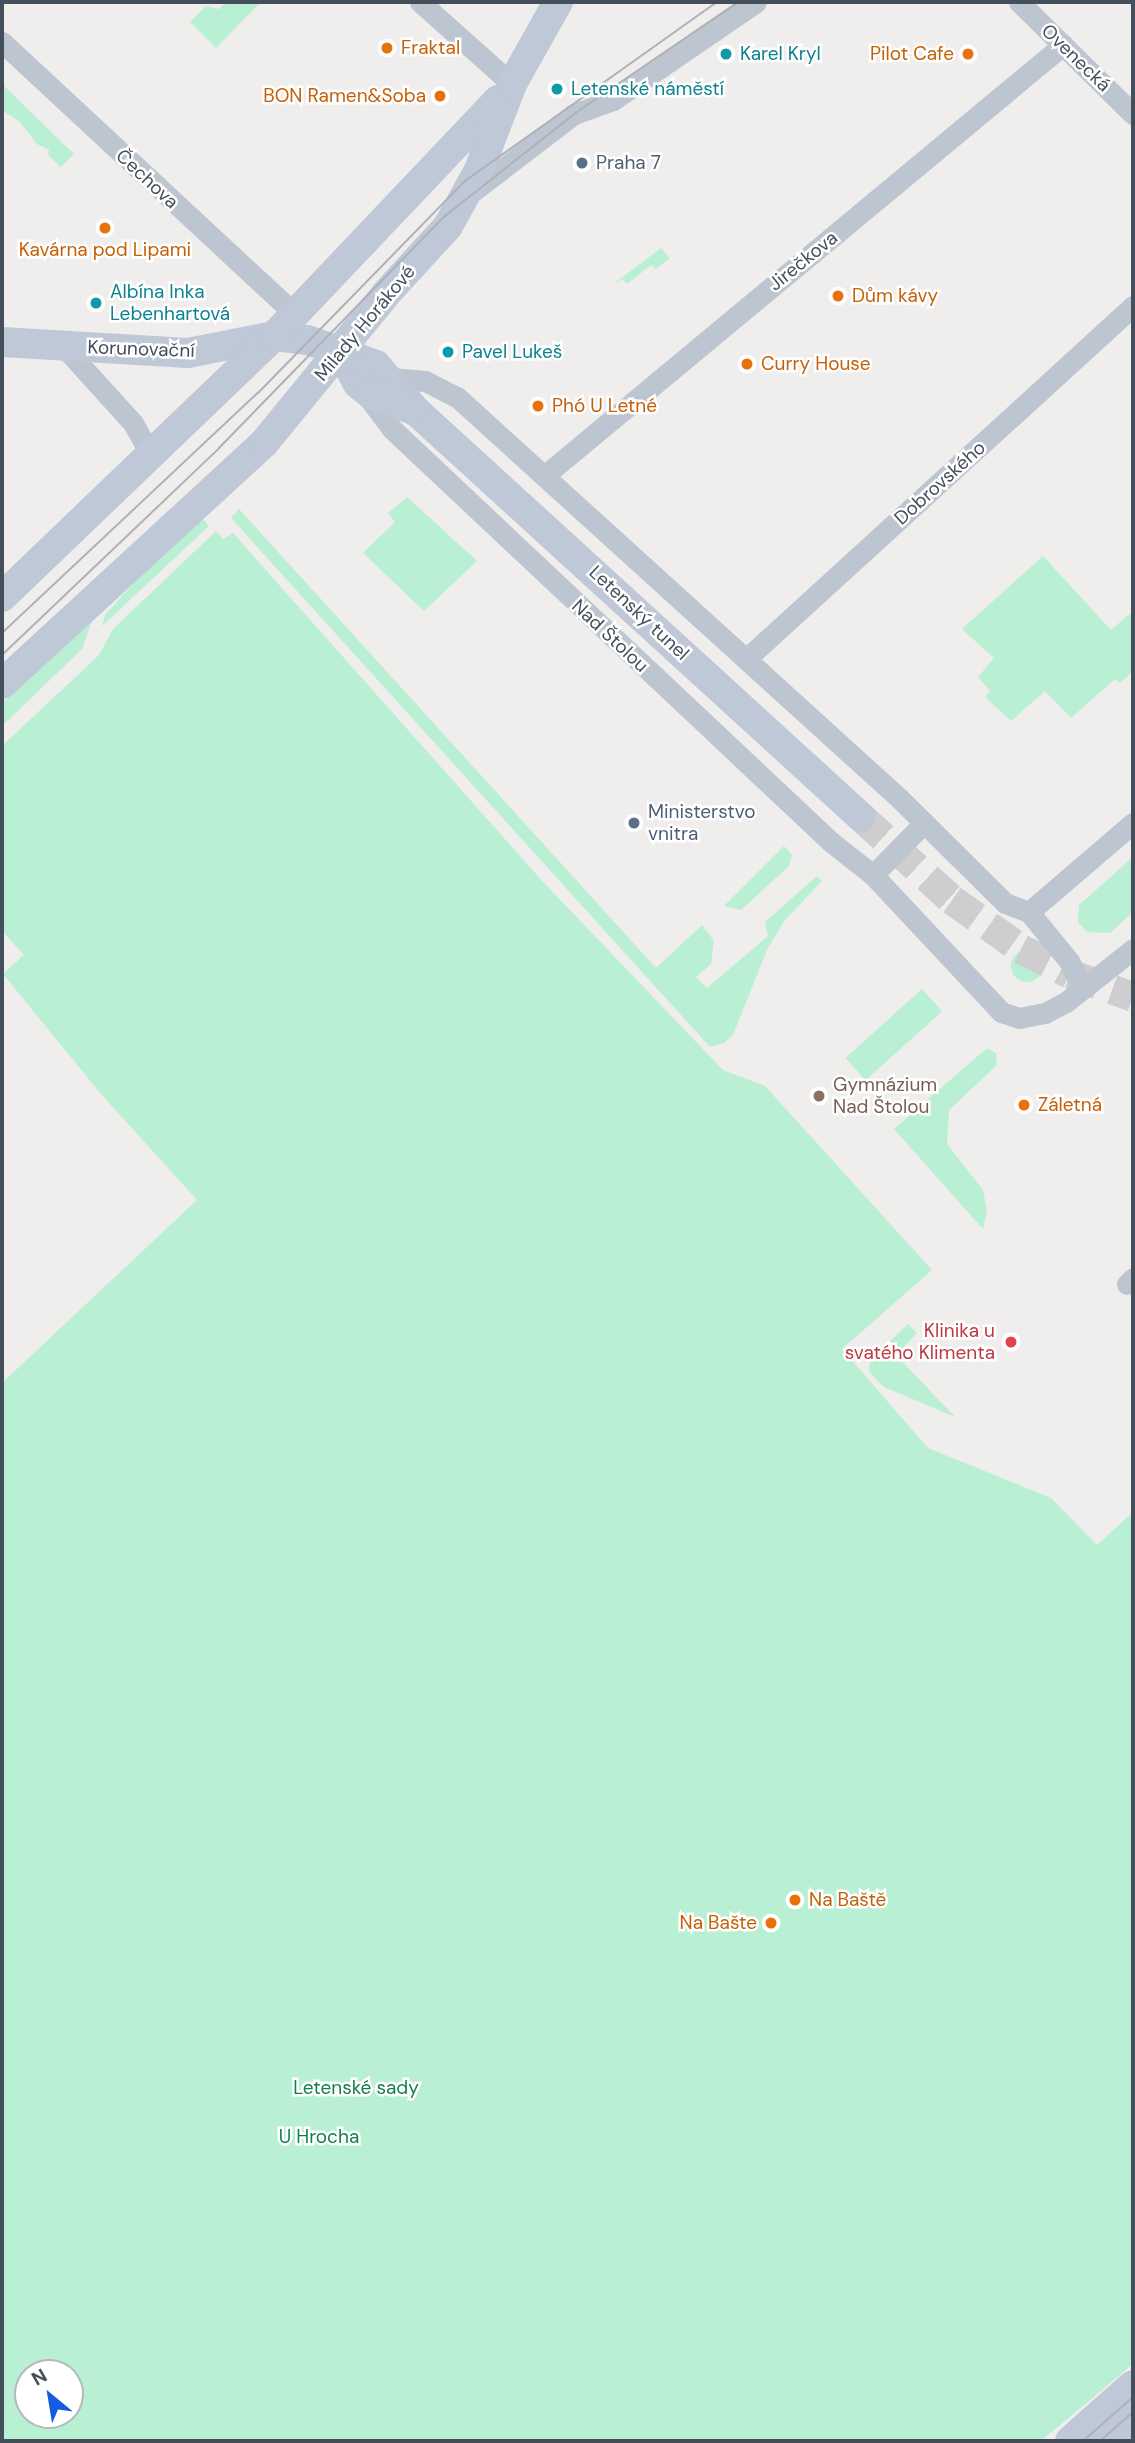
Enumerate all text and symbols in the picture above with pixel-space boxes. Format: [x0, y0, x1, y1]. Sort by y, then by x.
street label: Ovenecká [1037, 19, 1115, 97]
place label: Fraktal [401, 37, 460, 59]
marker: Fraktal [379, 40, 395, 56]
place label: Karel Kryl [740, 43, 821, 65]
place label: Pilot Cafe [870, 43, 954, 65]
marker: Karel Kryl [718, 46, 734, 62]
marker: Pilot Cafe [960, 46, 976, 62]
place label: Letenské náměstí [571, 78, 724, 100]
marker: Letenské náměstí [549, 81, 565, 97]
place label: BON Ramen&Soba [263, 85, 426, 107]
marker: BON Ramen&Soba [432, 88, 448, 104]
street label: Čechova [111, 144, 183, 214]
place label: Praha 7 [596, 152, 661, 174]
marker: Praha 7 [574, 155, 590, 171]
marker: Kavárna pod Lipami [97, 220, 113, 236]
street label: Jirečkova [764, 226, 842, 296]
place label: Kavárna pod Lipami [19, 239, 191, 261]
street label: Milady Horákové [310, 260, 420, 386]
place label: Albína Inka Lebenhartová [110, 281, 230, 325]
place label: Dům kávy [852, 285, 938, 307]
marker: Dům kávy [830, 288, 846, 304]
marker: Albína Inka Lebenhartová [88, 295, 104, 311]
street label: Korunovační [87, 336, 195, 362]
place label: Pavel Lukeš [462, 341, 562, 363]
marker: Pavel Lukeš [440, 344, 456, 360]
place label: Curry House [761, 353, 871, 375]
marker: Curry House [739, 356, 755, 372]
place label: Phó U Letné [552, 395, 657, 417]
marker: Phó U Letné [530, 398, 546, 414]
street label: Dobrovského [890, 436, 990, 530]
street label: Letenský tunel [584, 561, 694, 665]
street label: Nad Štolou [567, 595, 653, 677]
place label: Ministerstvo vnitra [648, 801, 756, 845]
marker: Ministerstvo vnitra [626, 815, 642, 831]
place label: Gymnázium Nad Štolou [833, 1074, 937, 1118]
marker: Gymnázium Nad Štolou [811, 1088, 827, 1104]
place label: Záletná [1038, 1094, 1102, 1116]
marker: Záletná [1016, 1097, 1032, 1113]
place label: Klinika u svatého Klimenta [845, 1320, 995, 1364]
marker: Klinika u svatého Klimenta [1001, 1332, 1021, 1352]
place label: Na Baště [809, 1889, 886, 1911]
marker: Na Baště [787, 1892, 803, 1908]
place label: Na Bašte [680, 1912, 757, 1934]
marker: Na Bašte [763, 1915, 779, 1931]
park label: Letenské sady [293, 2077, 419, 2099]
park label: U Hrocha [279, 2126, 359, 2148]
north arrow [14, 2359, 84, 2429]
text: N [27, 2363, 51, 2391]

